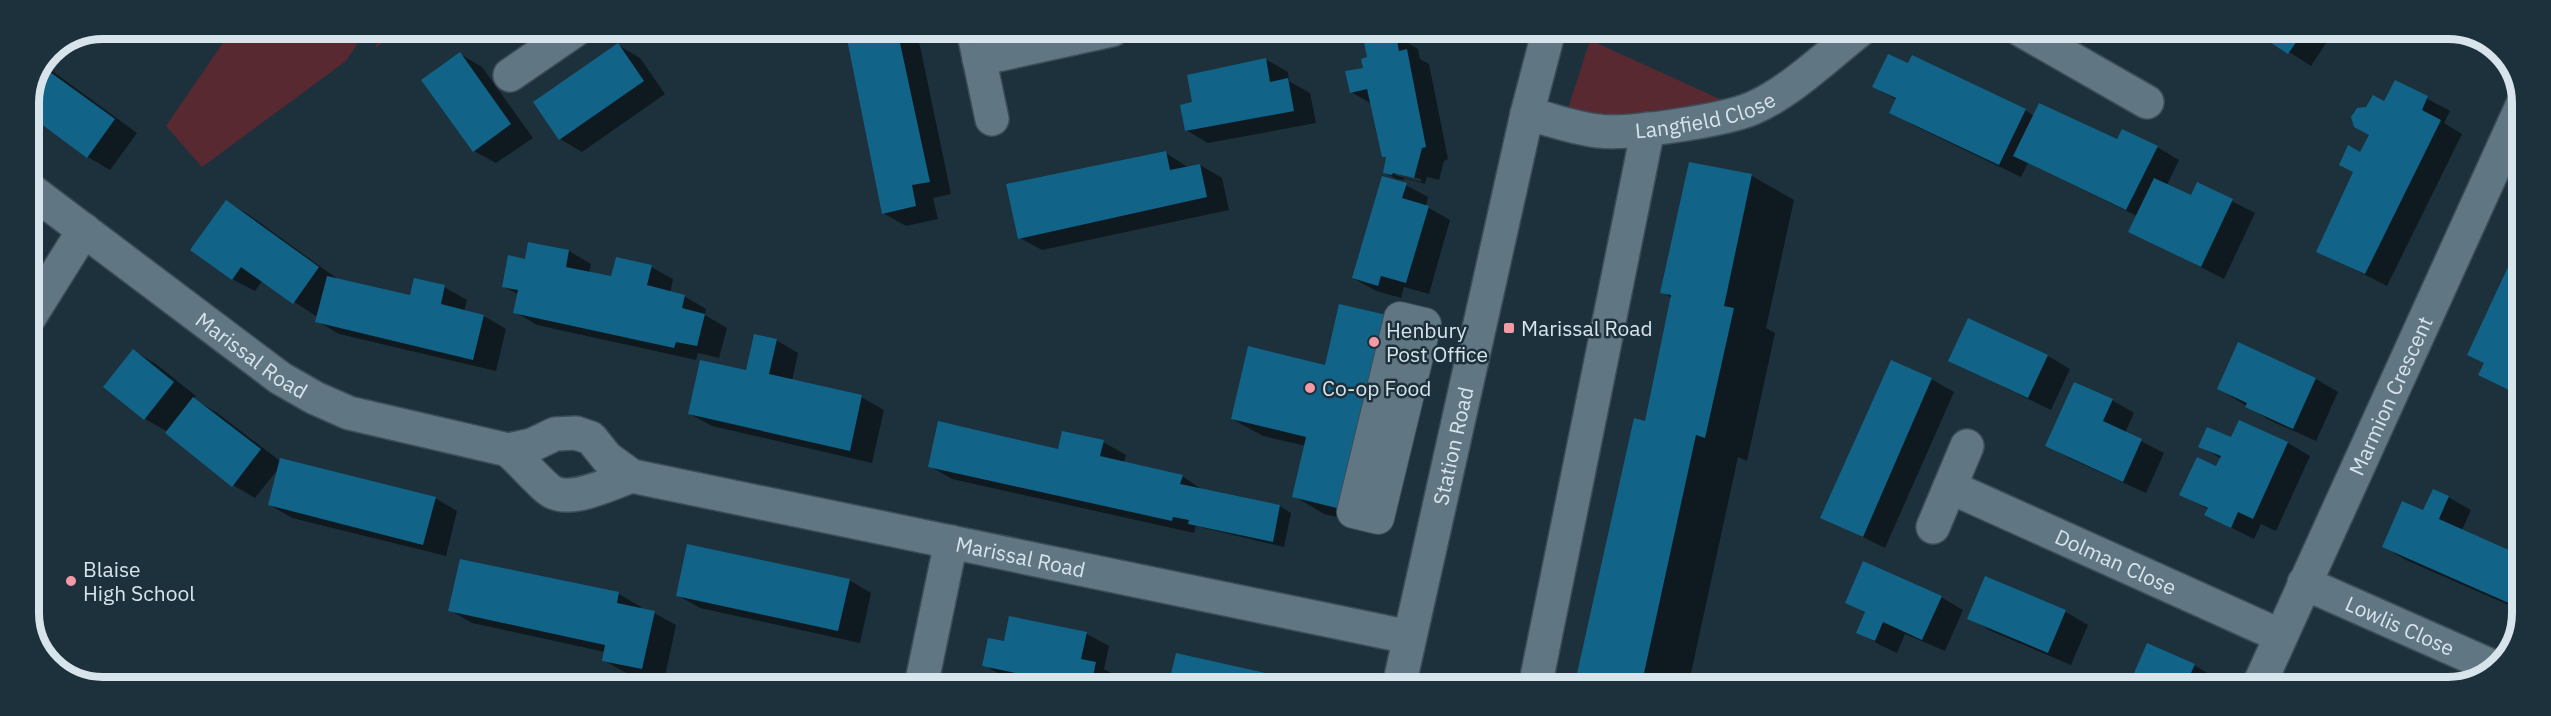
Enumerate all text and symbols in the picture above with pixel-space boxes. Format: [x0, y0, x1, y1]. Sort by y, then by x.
street label: Langfield Close [1634, 85, 1780, 144]
street label: Marissal Road [190, 305, 313, 405]
street label: Marmion Crescent [2342, 312, 2439, 480]
place label: Marissal Road [1521, 314, 1653, 342]
place label: Henbury Post Office [1386, 316, 1488, 368]
marker: Marissal Road [1502, 321, 1516, 335]
marker: Henbury Post Office [1367, 335, 1381, 349]
place label: Co-op Food [1322, 374, 1431, 402]
marker: Co-op Food [1303, 381, 1317, 395]
street label: Station Road [1426, 384, 1480, 508]
street label: Dolman Close [2051, 522, 2181, 601]
street label: Marissal Road [953, 529, 1088, 584]
place label: Blaise High School [83, 555, 195, 607]
marker: Blaise High School [64, 574, 78, 588]
street label: Lowlis Close [2341, 589, 2459, 662]

